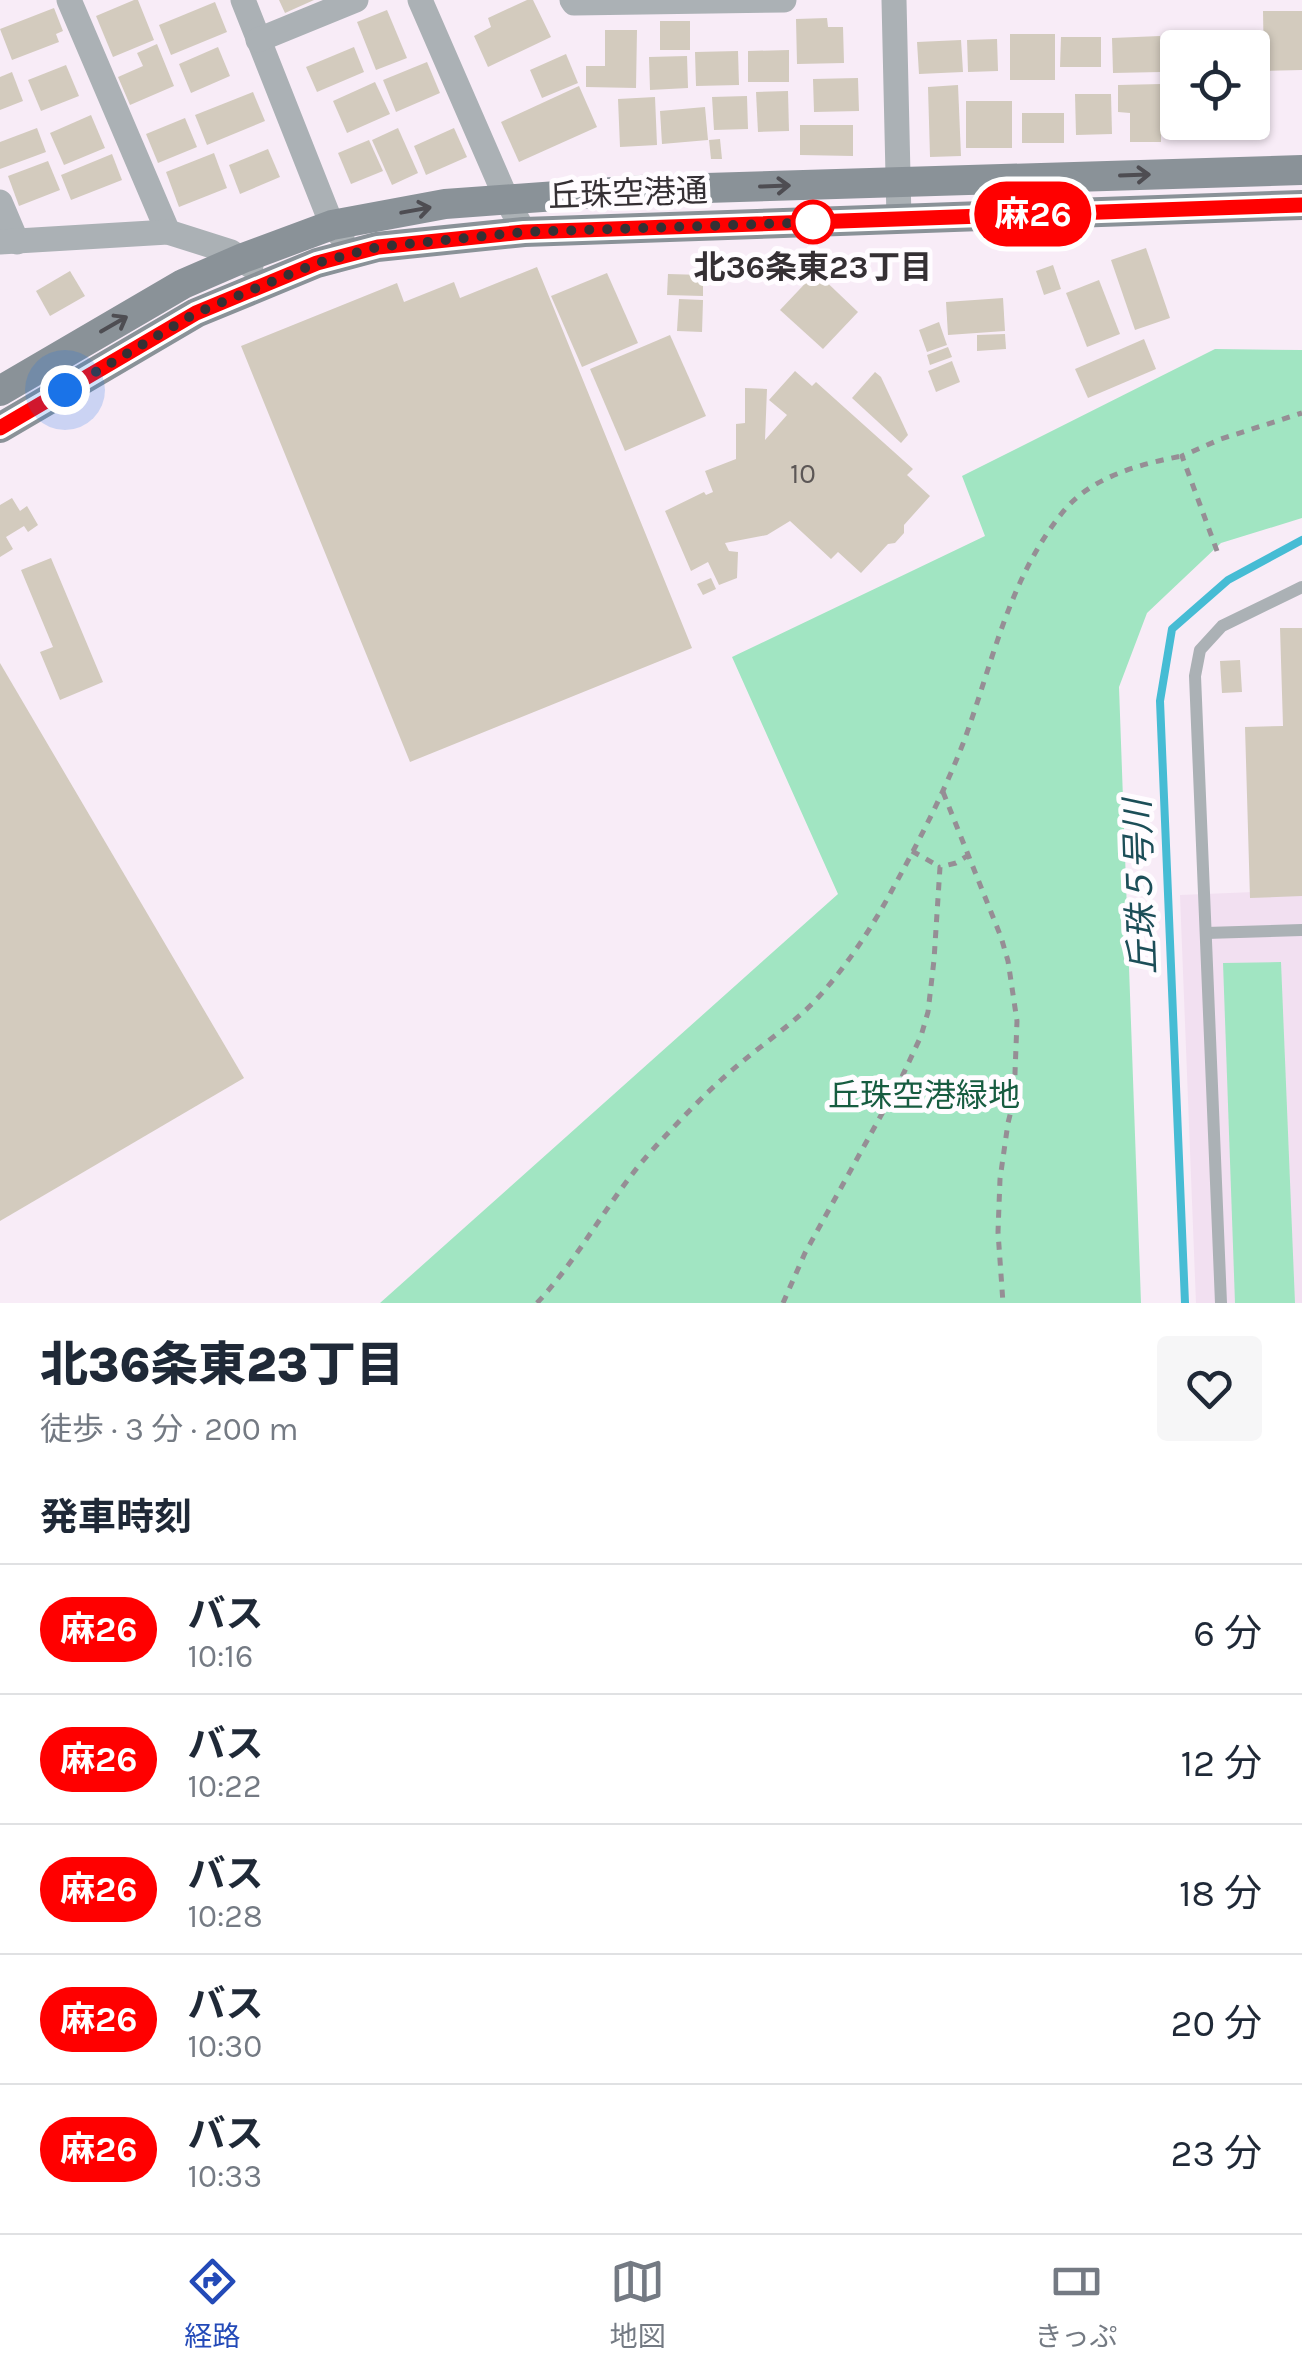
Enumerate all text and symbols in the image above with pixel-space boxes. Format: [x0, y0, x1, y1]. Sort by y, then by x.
map controls [1160, 30, 1270, 140]
button: locate [1160, 30, 1270, 140]
one-way arrow [1118, 165, 1150, 184]
street label: 丘珠空港通 [547, 172, 709, 215]
one-way arrow [758, 176, 790, 195]
line badge: 麻26 [976, 182, 1090, 246]
text: 麻26 [994, 194, 1072, 235]
one-way arrow [399, 200, 432, 219]
marker: 北36条東23丁目 [792, 201, 834, 243]
place label: 北36条東23丁目 [694, 249, 932, 286]
one-way arrow [100, 314, 128, 334]
your location [40, 365, 90, 415]
house number: 10 [790, 457, 816, 490]
water label: 丘珠５号川 [1117, 795, 1164, 975]
park label: 丘珠空港緑地 [828, 1077, 1020, 1114]
button: heart [1157, 1336, 1262, 1441]
text: 北36条東23丁目 [40, 1337, 404, 1393]
text: 徒歩 · 3 分 · 200 m [40, 1411, 298, 1448]
text: 発車時刻 [40, 1495, 192, 1540]
text: バス [187, 1592, 263, 1637]
text: 麻26 [60, 1609, 137, 1650]
text: 6 分 [1193, 1611, 1262, 1656]
text: 10:16 [187, 1638, 253, 1675]
text: バス [187, 1722, 263, 1767]
text: 麻26 [60, 1739, 137, 1780]
text: 12 分 [1180, 1741, 1262, 1786]
text: 10:22 [187, 1768, 261, 1805]
text: バス [187, 1852, 263, 1897]
text: 麻26 [60, 1869, 137, 1910]
text: 18 分 [1179, 1871, 1262, 1916]
text: 10:28 [187, 1898, 263, 1935]
text: バス [187, 1982, 263, 2027]
text: 麻26 [60, 1999, 137, 2040]
text: 20 分 [1170, 2001, 1262, 2046]
text: 10:30 [187, 2028, 262, 2065]
text: バス [187, 2112, 263, 2157]
text: 麻26 [60, 2129, 137, 2170]
text: 23 分 [1171, 2131, 1262, 2176]
text: 10:33 [187, 2158, 262, 2195]
tab: 経路 [185, 2254, 241, 2354]
tab: 地図 [610, 2254, 666, 2354]
tab: きっぷ [1035, 2254, 1117, 2354]

